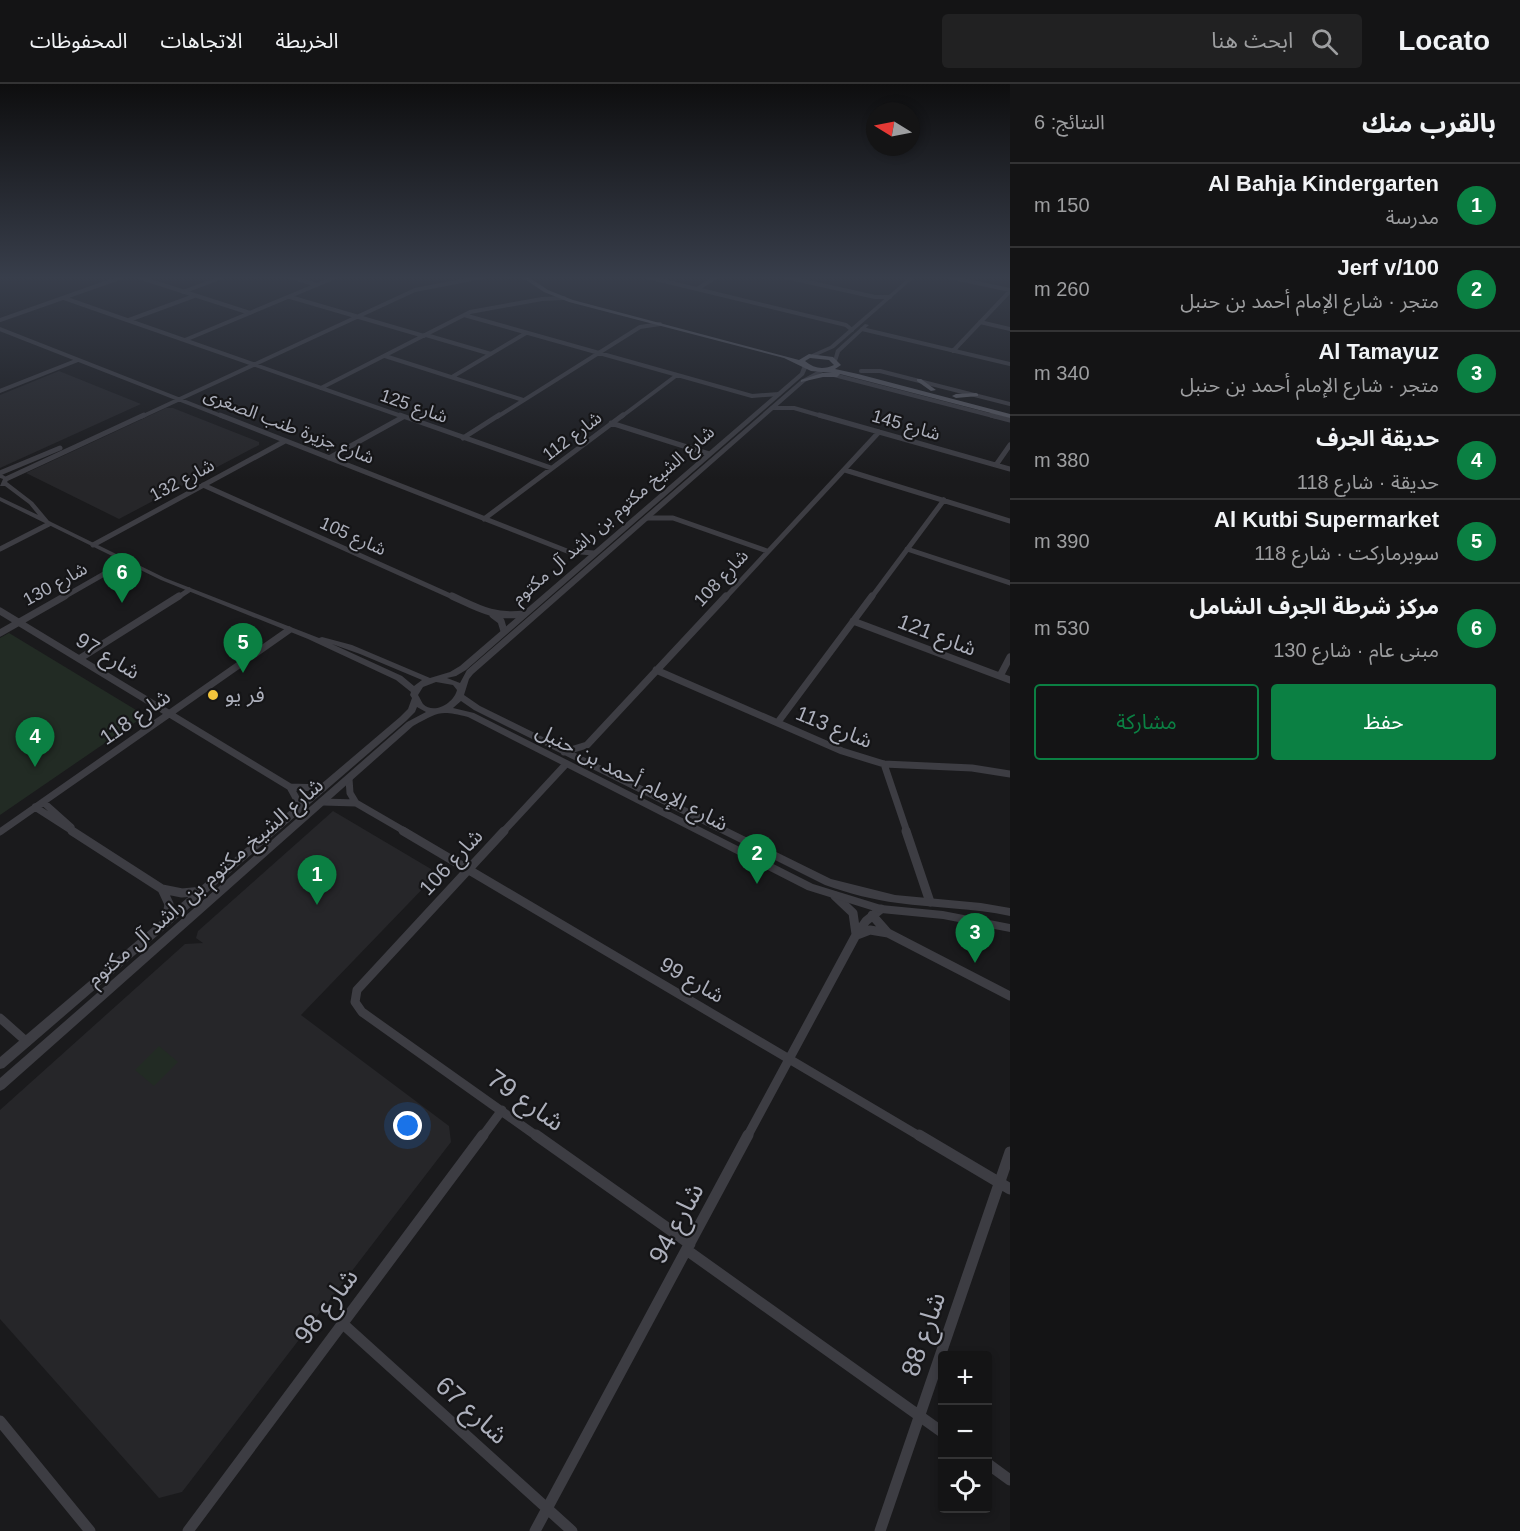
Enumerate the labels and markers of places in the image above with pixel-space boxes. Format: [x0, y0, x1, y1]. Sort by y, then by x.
pin: 6 [102, 554, 142, 603]
pin: 5 [224, 624, 262, 673]
place label: فر يو [225, 683, 265, 707]
marker: فر يو [206, 688, 220, 702]
pin: 4 [15, 718, 54, 767]
pin: 2 [738, 834, 777, 884]
pin: 1 [298, 856, 336, 905]
pin: 3 [956, 914, 994, 963]

